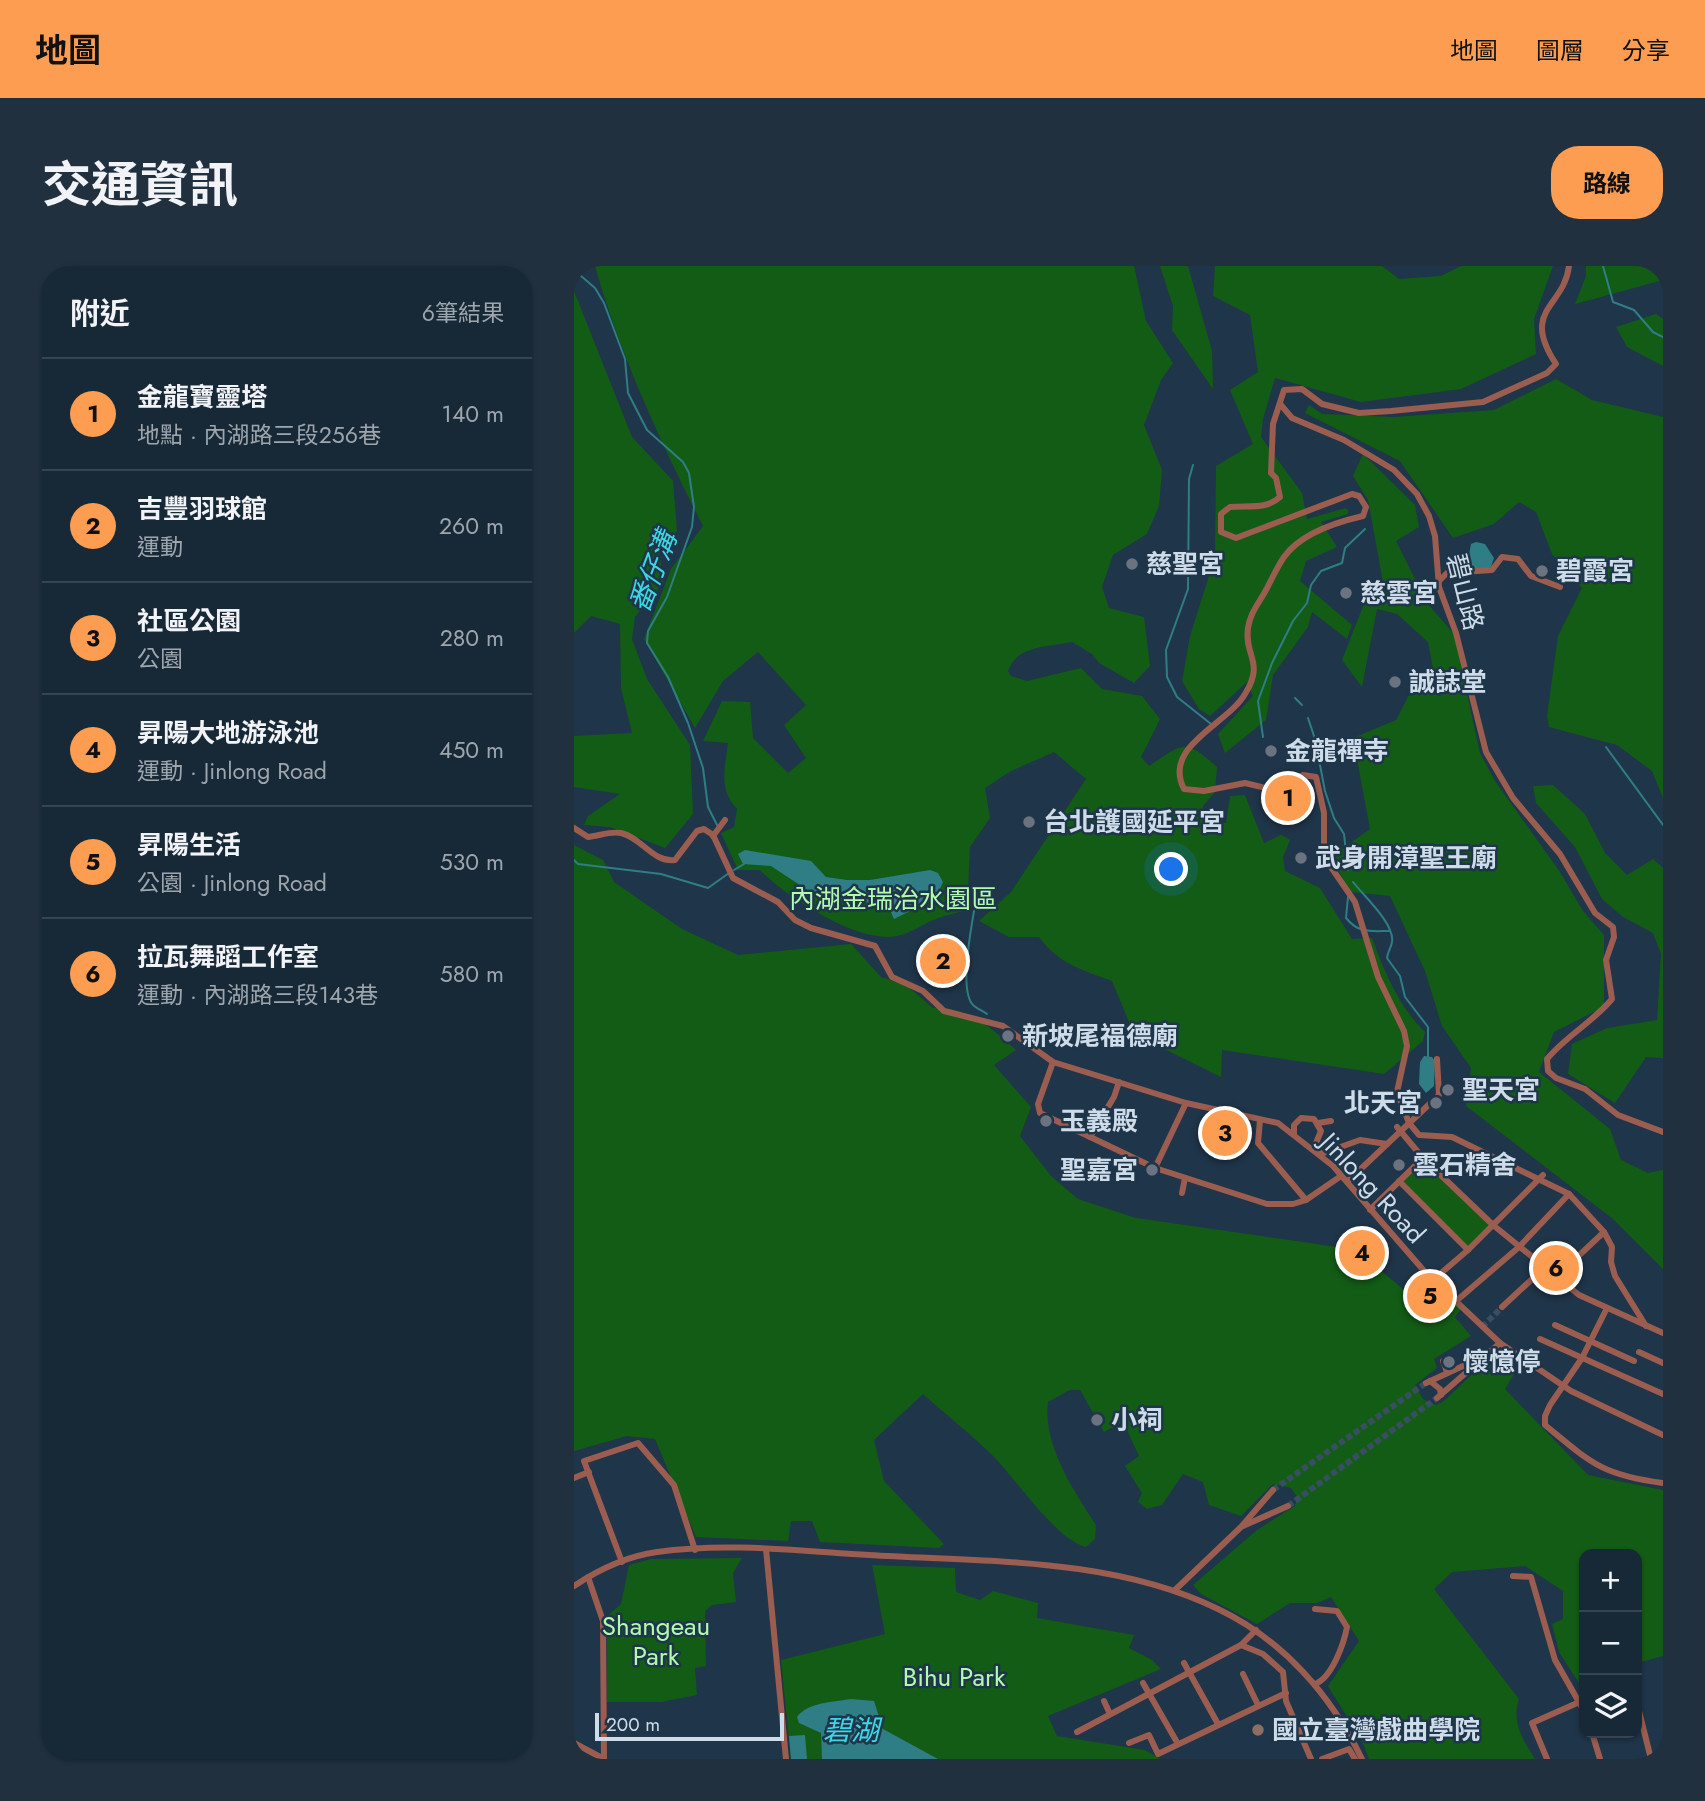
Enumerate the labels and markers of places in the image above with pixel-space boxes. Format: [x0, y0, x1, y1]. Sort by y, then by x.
place label: 慈聖宮 [1146, 545, 1224, 583]
place label: 碧霞宮 [1556, 552, 1634, 590]
marker: 慈聖宮 [1124, 556, 1140, 572]
marker: 碧霞宮 [1534, 563, 1550, 579]
place label: 慈雲宮 [1360, 574, 1438, 612]
marker: 慈雲宮 [1338, 585, 1354, 601]
place label: 誠誌堂 [1409, 663, 1487, 701]
marker: 誠誌堂 [1387, 674, 1403, 690]
place label: 金龍禪寺 [1285, 732, 1389, 770]
marker: 金龍禪寺 [1263, 743, 1279, 759]
pin: 1 [1265, 772, 1311, 824]
place label: 台北護國延平宮 [1043, 803, 1225, 841]
marker: 台北護國延平宮 [1021, 814, 1037, 830]
place label: 武身開漳聖王廟 [1315, 839, 1497, 877]
marker: 武身開漳聖王廟 [1293, 850, 1309, 866]
pin: 2 [920, 935, 966, 987]
place label: 新坡尾福德廟 [1022, 1017, 1178, 1055]
marker: 新坡尾福德廟 [1000, 1028, 1016, 1044]
place label: 聖天宮 [1462, 1071, 1540, 1109]
marker: 聖天宮 [1440, 1082, 1456, 1098]
place label: 北天宮 [1344, 1084, 1422, 1122]
marker: 北天宮 [1428, 1095, 1444, 1111]
place label: 玉義殿 [1060, 1102, 1138, 1140]
pin: 3 [1202, 1107, 1248, 1159]
marker: 玉義殿 [1038, 1113, 1054, 1129]
place label: 雲石精舍 [1413, 1146, 1517, 1184]
place label: 聖嘉宮 [1060, 1151, 1138, 1189]
marker: 雲石精舍 [1391, 1157, 1407, 1173]
marker: 聖嘉宮 [1144, 1162, 1160, 1178]
pin: 4 [1339, 1227, 1385, 1279]
pin: 6 [1533, 1242, 1579, 1294]
pin: 5 [1407, 1270, 1453, 1322]
place label: 懷憶停 [1463, 1343, 1541, 1381]
marker: 懷憶停 [1441, 1354, 1457, 1370]
place label: 小祠 [1111, 1401, 1163, 1439]
marker: 小祠 [1089, 1412, 1105, 1428]
place label: 國立臺灣戲曲學院 [1272, 1711, 1480, 1749]
marker: 國立臺灣戲曲學院 [1250, 1722, 1266, 1738]

